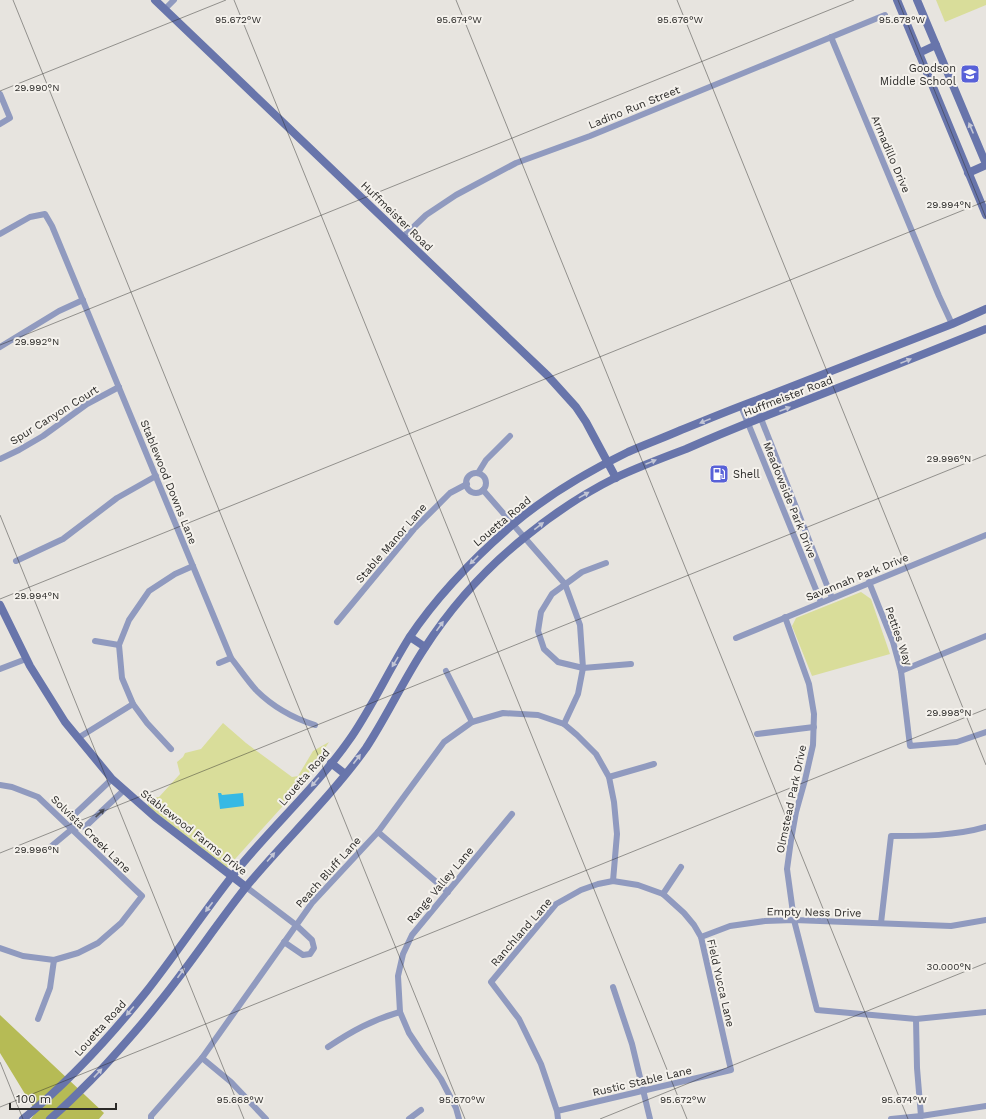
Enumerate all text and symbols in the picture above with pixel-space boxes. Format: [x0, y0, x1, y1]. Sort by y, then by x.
text: 95.672°W [215, 14, 261, 25]
text: 95.674°W [436, 14, 482, 25]
text: 95.676°W [657, 14, 703, 25]
text: 95.678°W [879, 14, 926, 25]
place label: Goodson Middle School [880, 62, 957, 88]
school or university icon: Goodson Middle School [959, 63, 981, 85]
text: 29.990°N [14, 82, 60, 93]
street label: Ladino Run Street [587, 83, 682, 132]
street label: Armadillo Drive [868, 114, 913, 195]
one-way arrow [968, 122, 974, 134]
street label: Huffmeister Road [358, 179, 435, 254]
text: 29.994°N [927, 199, 971, 210]
text: 29.992°N [15, 336, 59, 347]
one-way arrow [900, 357, 912, 363]
street label: Huffmeister Road [742, 373, 835, 420]
street label: Spur Canyon Court [8, 383, 101, 448]
one-way arrow [780, 405, 792, 411]
street label: Stablewood Downs Lane [138, 418, 199, 546]
one-way arrow [698, 418, 710, 424]
street label: Meadowside Park Drive [760, 440, 819, 560]
text: 29.996°N [927, 453, 971, 464]
one-way arrow [646, 459, 658, 465]
fuel station icon: Shell [708, 463, 730, 485]
place label: Shell [733, 468, 761, 481]
one-way arrow [579, 492, 590, 498]
street label: Louetta Road [471, 494, 534, 549]
street label: Stable Manor Lane [353, 501, 429, 586]
one-way arrow [534, 521, 545, 530]
street label: Savannah Park Drive [804, 551, 910, 604]
one-way arrow [469, 555, 479, 565]
text: 29.994°N [15, 590, 59, 601]
street label: Petties Way [882, 605, 915, 668]
one-way arrow [436, 620, 444, 631]
one-way arrow [391, 656, 398, 668]
text: 29.998°N [927, 707, 971, 718]
street label: Olmstead Park Drive [774, 744, 809, 854]
street label: Louetta Road [276, 746, 333, 808]
one-way arrow [352, 754, 361, 765]
one-way arrow [311, 777, 320, 788]
street label: Stablewood Farms Drive [138, 787, 249, 878]
street label: Solvista Creek Lane [48, 793, 133, 876]
one-way arrow [95, 808, 105, 817]
street label: Peach Bluff Lane [293, 834, 364, 911]
text: 29.996°N [15, 844, 59, 855]
street label: Range Valley Lane [404, 844, 476, 926]
one-way arrow [267, 852, 276, 863]
street label: Ranchland Lane [488, 895, 555, 969]
one-way arrow [204, 902, 213, 913]
street label: Empty Ness Drive [766, 905, 862, 920]
street label: Field Yucca Lane [704, 938, 737, 1028]
text: 30.000°N [927, 961, 971, 972]
one-way arrow [177, 968, 185, 978]
street label: Louetta Road [72, 998, 129, 1059]
one-way arrow [126, 1005, 135, 1016]
street label: Rustic Stable Lane [591, 1064, 693, 1099]
one-way arrow [93, 1068, 102, 1077]
scale bar [10, 1085, 116, 1111]
text: 100 m [16, 1092, 51, 1106]
text: 95.668°W [216, 1094, 264, 1105]
text: 95.670°W [439, 1094, 486, 1105]
text: 95.672°W [660, 1094, 706, 1105]
text: 95.674°W [881, 1094, 927, 1105]

